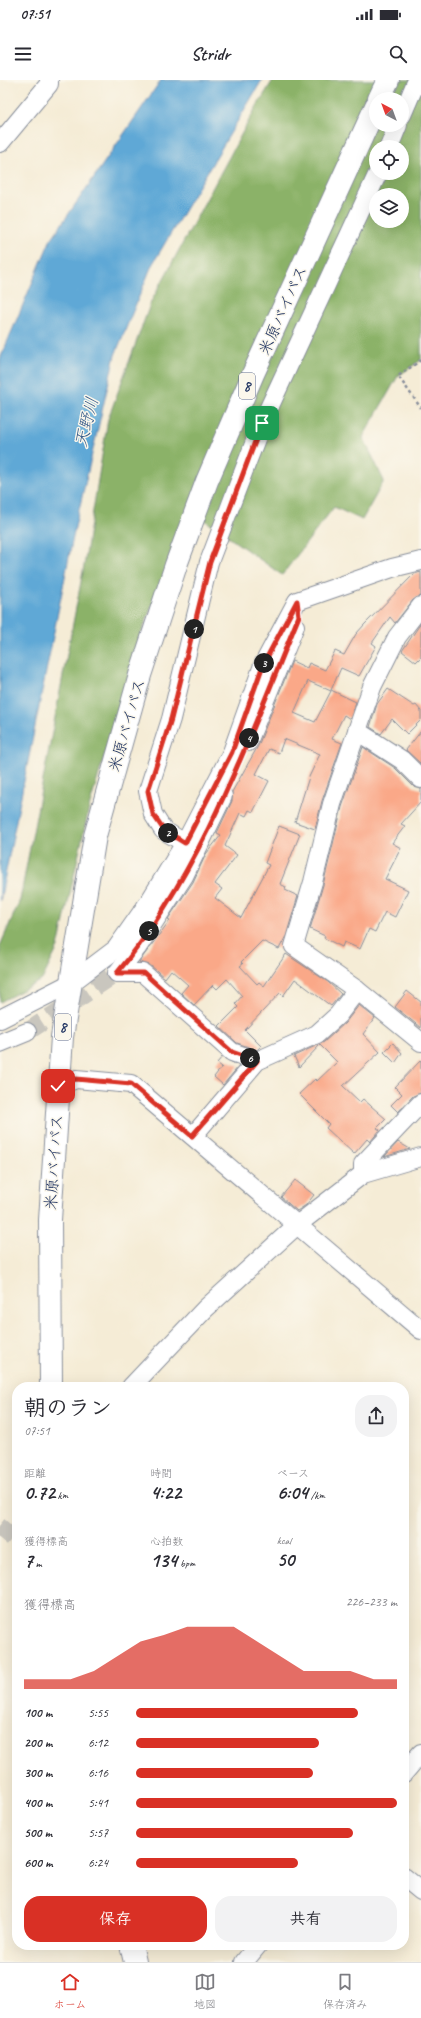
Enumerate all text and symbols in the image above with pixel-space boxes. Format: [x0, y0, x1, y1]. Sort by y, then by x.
text: 07:51 [20, 5, 50, 24]
icon: menu [12, 43, 34, 65]
text: Stridr [191, 43, 230, 65]
icon: search [387, 43, 409, 65]
north arrow [369, 92, 409, 132]
map controls [369, 92, 409, 228]
button: locate [369, 140, 409, 180]
button: layers [369, 188, 409, 228]
street label: 米原バイパス [254, 263, 312, 358]
road number: 8 [239, 373, 255, 399]
water label: 天野川 [70, 395, 103, 449]
pin [245, 406, 279, 440]
icon: arrive [251, 412, 273, 434]
pin: 1 [184, 619, 204, 639]
text: 1 [192, 622, 196, 636]
pin: 3 [254, 653, 274, 673]
text: 3 [262, 656, 266, 670]
street label: 米原バイパス [104, 677, 150, 774]
pin: 4 [239, 728, 259, 748]
text: 4 [247, 731, 251, 745]
pin: 2 [158, 823, 178, 843]
text: 2 [166, 826, 170, 840]
pin: 5 [139, 921, 159, 941]
text: 5 [147, 924, 151, 938]
road number: 8 [55, 1014, 71, 1040]
pin: 6 [240, 1048, 260, 1068]
text: 6 [247, 1051, 253, 1065]
pin [41, 1069, 75, 1103]
icon: check [47, 1075, 69, 1097]
street label: 米原バイパス [41, 1114, 67, 1210]
text: 朝のラン [24, 1394, 112, 1422]
button: share [355, 1395, 397, 1437]
text: 07:51 [24, 1423, 50, 1439]
text: 距離 [24, 1466, 46, 1480]
text: 時間 [150, 1466, 172, 1480]
text: ペース [277, 1466, 309, 1480]
text: 0.72 [24, 1480, 55, 1505]
text: 4:22 [150, 1480, 181, 1505]
text: 6:04 [277, 1480, 308, 1505]
text: km [55, 1488, 68, 1502]
text: /km [308, 1488, 325, 1502]
text: kcal [277, 1533, 291, 1547]
text: 獲得標高 [24, 1534, 68, 1548]
text: 心拍数 [150, 1534, 183, 1548]
text: 50 [277, 1547, 294, 1572]
text: 7 [24, 1548, 33, 1573]
text: 134 [150, 1548, 177, 1573]
text: m [33, 1556, 42, 1570]
text: bpm [177, 1556, 195, 1570]
text: 226–233 m [346, 1594, 397, 1610]
text: 獲得標高 [24, 1597, 76, 1613]
text: 100 m [24, 1705, 52, 1721]
text: 5:55 [88, 1705, 108, 1721]
text: 200 m [24, 1735, 52, 1751]
text: 6:12 [88, 1735, 108, 1751]
text: 300 m [24, 1765, 52, 1781]
text: 6:16 [88, 1765, 108, 1781]
text: 400 m [24, 1795, 52, 1811]
text: 5:41 [88, 1795, 108, 1811]
text: 500 m [24, 1825, 52, 1841]
text: 5:57 [88, 1825, 108, 1841]
text: 600 m [24, 1855, 52, 1871]
text: 6:24 [88, 1855, 108, 1871]
button: 保存 [24, 1896, 207, 1942]
button: 共有 [215, 1896, 397, 1942]
tab: ホーム [54, 1971, 86, 2011]
tab: 地図 [194, 1971, 216, 2011]
tab: 保存済み [323, 1971, 367, 2011]

